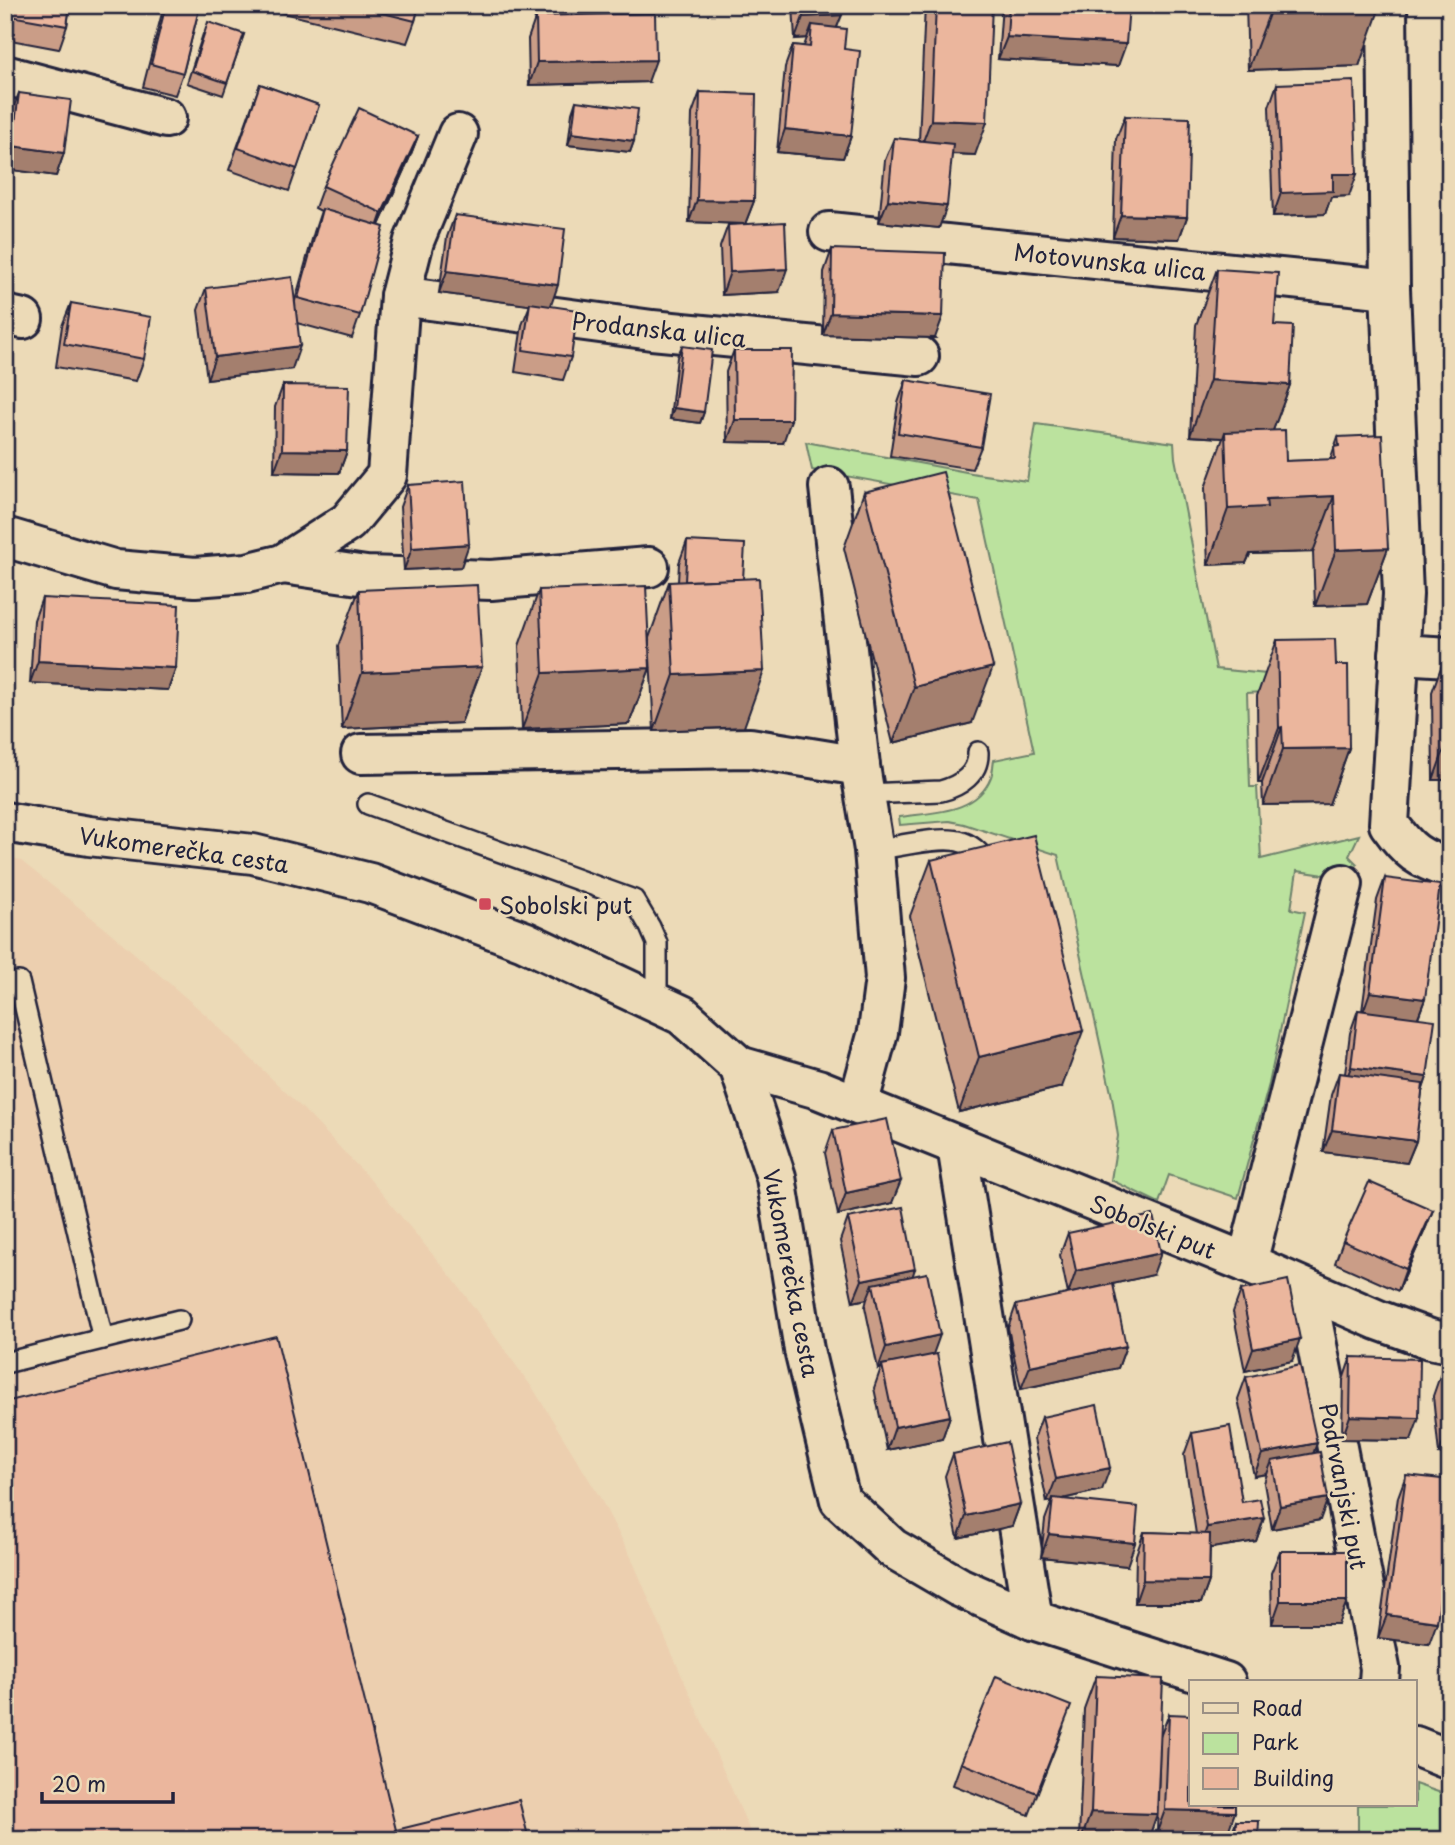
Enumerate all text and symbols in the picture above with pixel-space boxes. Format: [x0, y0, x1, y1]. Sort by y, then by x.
street label: Motovunska ulica [1012, 234, 1208, 289]
street label: Prodanska ulica [570, 302, 748, 356]
street label: Vukomerečka cesta [77, 817, 292, 881]
place label: Sobolski put [499, 887, 632, 922]
marker: Sobolski put [477, 896, 493, 912]
street label: Vukomerečka cesta [755, 1166, 829, 1381]
street label: Sobolski put [1085, 1185, 1221, 1267]
street label: Podrvanjski put [1311, 1400, 1377, 1572]
legend [1189, 1680, 1416, 1806]
text: Road [1252, 1691, 1303, 1723]
text: Park [1252, 1725, 1299, 1757]
scale bar [42, 1761, 173, 1805]
text: Building [1252, 1761, 1334, 1793]
text: 20 m [52, 1767, 106, 1799]

